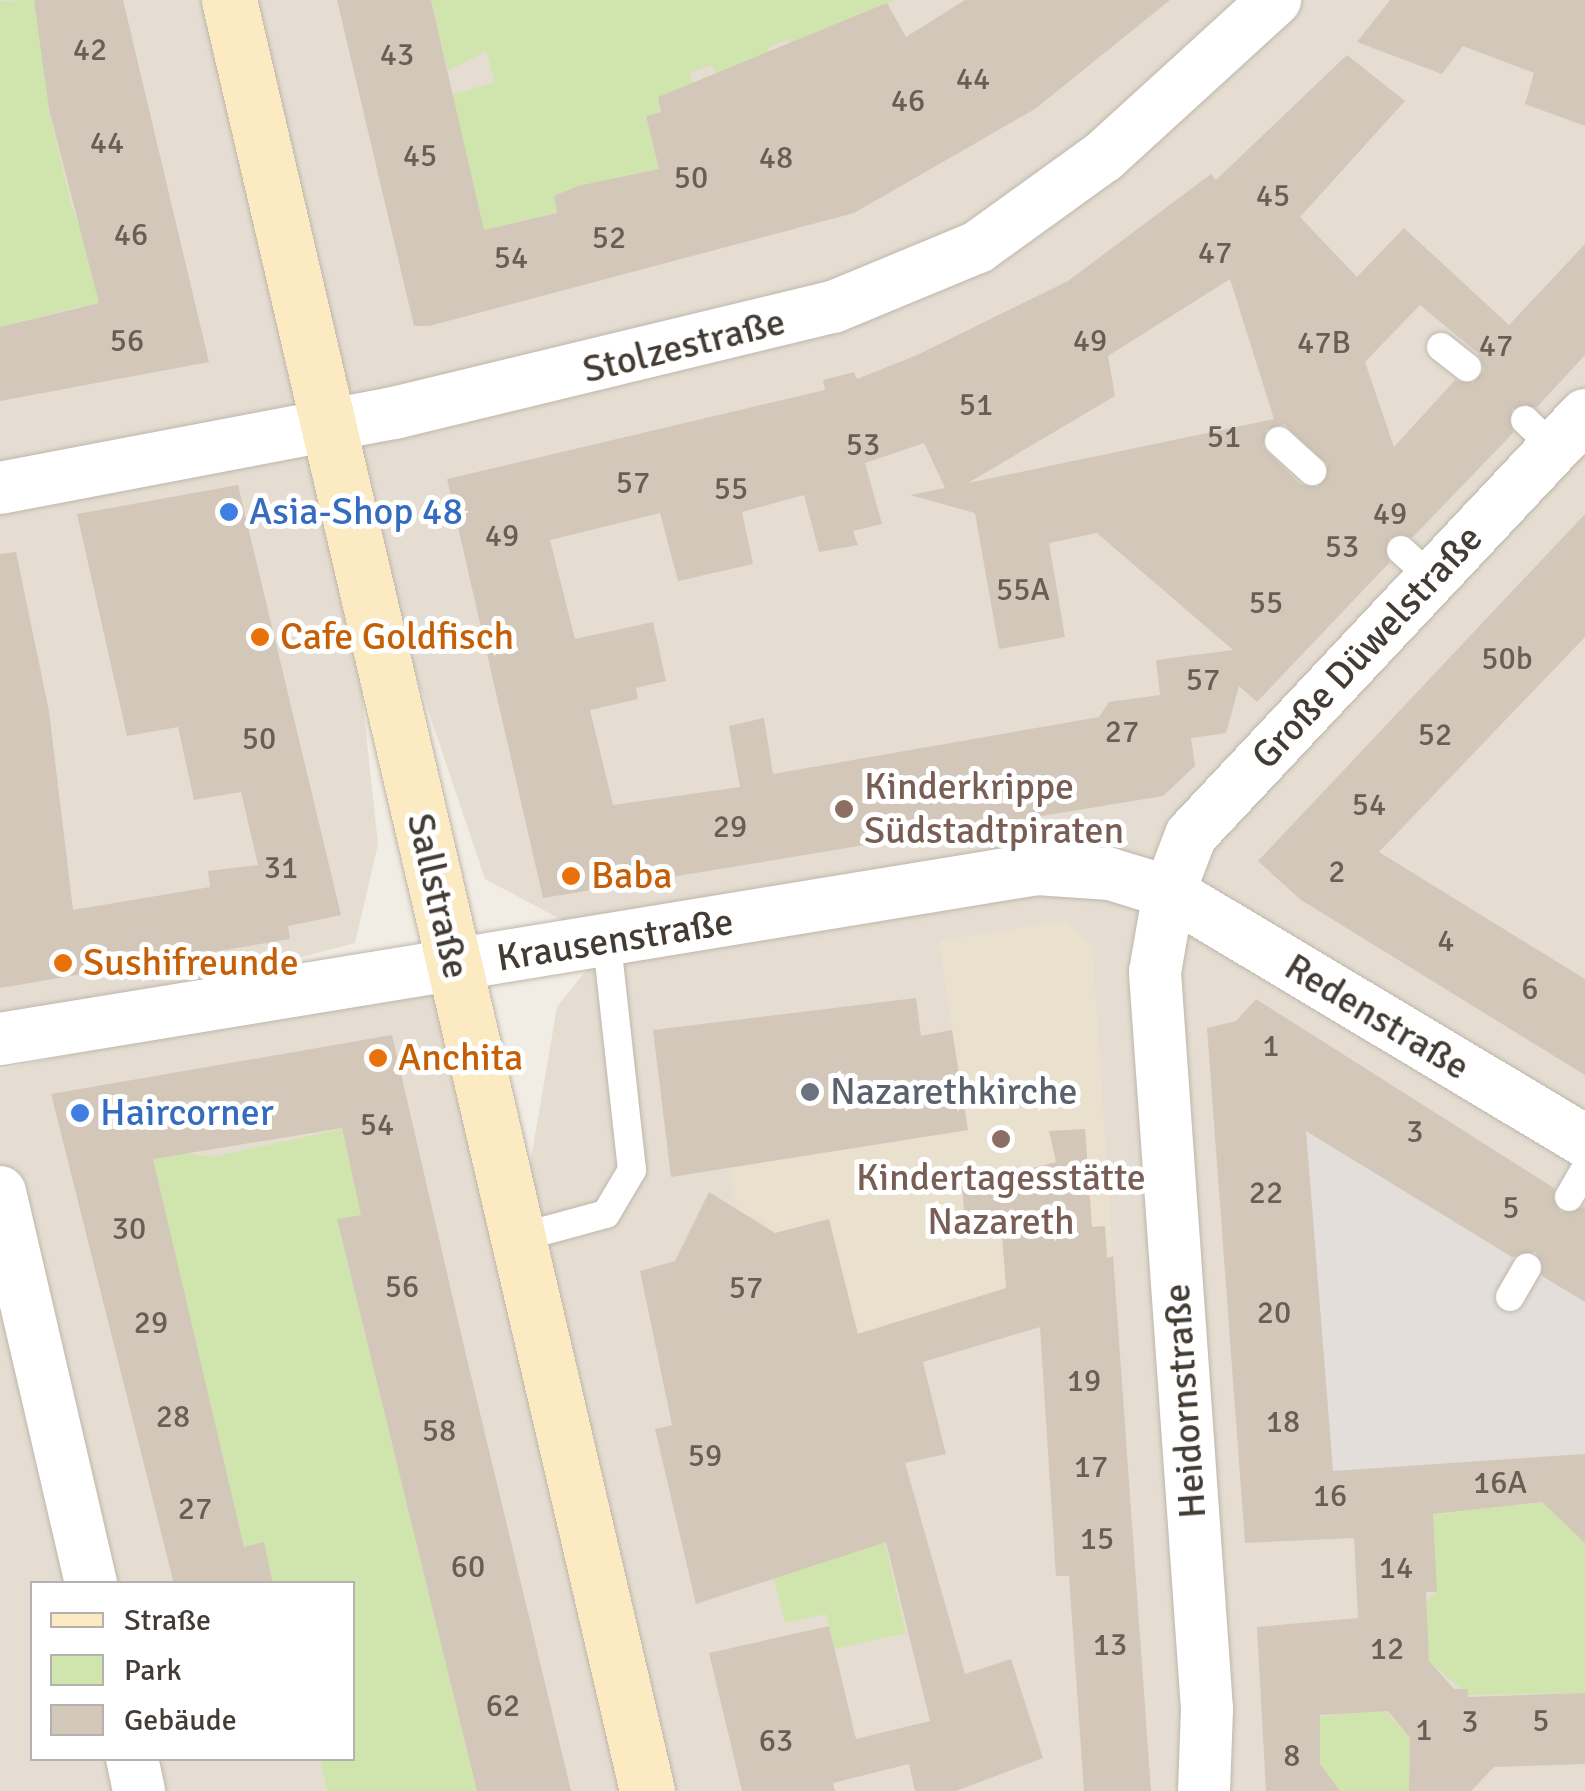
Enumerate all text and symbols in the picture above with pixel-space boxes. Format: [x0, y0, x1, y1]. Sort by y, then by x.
house number: 42 [73, 31, 107, 69]
house number: 43 [380, 36, 414, 74]
house number: 44 [956, 60, 990, 98]
house number: 46 [891, 82, 925, 120]
house number: 44 [90, 124, 124, 162]
house number: 45 [403, 137, 437, 175]
house number: 48 [759, 139, 793, 177]
house number: 50 [674, 159, 708, 197]
house number: 45 [1256, 177, 1290, 215]
house number: 46 [114, 216, 148, 254]
house number: 52 [592, 219, 626, 257]
house number: 47 [1198, 234, 1232, 272]
house number: 54 [494, 239, 528, 277]
street label: Stolzestraße [578, 299, 790, 393]
house number: 56 [110, 322, 144, 360]
house number: 49 [1073, 322, 1107, 360]
house number: 47B [1297, 324, 1351, 362]
house number: 47 [1479, 327, 1513, 365]
house number: 51 [959, 386, 993, 424]
house number: 51 [1207, 418, 1241, 456]
house number: 53 [846, 426, 880, 464]
house number: 57 [616, 464, 650, 502]
house number: 55 [714, 470, 748, 508]
place label: Asia-Shop 48 [249, 489, 463, 535]
house number: 49 [1373, 495, 1407, 533]
marker: Asia-Shop 48 [218, 501, 240, 523]
street label: Große Düwelstraße [1242, 516, 1492, 778]
house number: 49 [485, 517, 519, 555]
house number: 53 [1325, 528, 1359, 566]
house number: 55A [996, 571, 1050, 609]
house number: 55 [1249, 584, 1283, 622]
place label: Cafe Goldfisch [280, 614, 514, 660]
marker: Cafe Goldfisch [249, 626, 271, 648]
house number: 50b [1481, 640, 1533, 678]
house number: 57 [1186, 661, 1220, 699]
house number: 27 [1105, 713, 1139, 751]
house number: 52 [1418, 716, 1452, 754]
house number: 50 [242, 720, 276, 758]
place label: Kinderkrippe Südstadtpiraten [864, 764, 1124, 854]
house number: 54 [1352, 786, 1386, 824]
marker: Kinderkrippe Südstadtpiraten [833, 798, 855, 820]
house number: 29 [713, 808, 747, 846]
street label: Sallstraße [397, 809, 479, 983]
house number: 31 [264, 849, 298, 887]
place label: Baba [591, 853, 673, 899]
house number: 2 [1328, 853, 1346, 891]
marker: Baba [560, 865, 582, 887]
street label: Krausenstraße [494, 899, 736, 981]
house number: 4 [1437, 922, 1455, 960]
place label: Sushifreunde [83, 940, 299, 986]
street label: Redenstraße [1277, 944, 1477, 1090]
marker: Sushifreunde [52, 952, 74, 974]
house number: 6 [1521, 970, 1539, 1008]
house number: 1 [1262, 1027, 1280, 1065]
place label: Anchita [398, 1035, 523, 1081]
marker: Anchita [367, 1047, 389, 1069]
place label: Nazarethkirche [830, 1069, 1078, 1115]
marker: Nazarethkirche [799, 1081, 821, 1103]
place label: Haircorner [100, 1090, 274, 1136]
marker: Haircorner [69, 1102, 91, 1124]
house number: 54 [360, 1106, 394, 1144]
house number: 3 [1406, 1113, 1424, 1151]
marker: Kindertagesstätte Nazareth [990, 1128, 1012, 1150]
place label: Kindertagesstätte Nazareth [856, 1155, 1146, 1244]
house number: 22 [1249, 1174, 1283, 1212]
house number: 5 [1502, 1189, 1520, 1227]
house number: 30 [112, 1210, 146, 1248]
house number: 56 [385, 1268, 419, 1306]
house number: 57 [729, 1269, 763, 1307]
street label: Heidornstraße [1154, 1282, 1216, 1520]
house number: 20 [1257, 1294, 1291, 1332]
house number: 29 [134, 1304, 168, 1342]
house number: 19 [1067, 1362, 1101, 1400]
house number: 28 [156, 1398, 190, 1436]
house number: 18 [1266, 1403, 1300, 1441]
house number: 58 [422, 1412, 456, 1450]
house number: 59 [688, 1437, 722, 1475]
house number: 17 [1074, 1448, 1108, 1486]
house number: 16A [1473, 1464, 1527, 1502]
house number: 16 [1313, 1477, 1347, 1515]
house number: 27 [178, 1490, 212, 1528]
house number: 15 [1080, 1520, 1114, 1558]
house number: 60 [451, 1548, 485, 1586]
house number: 14 [1379, 1549, 1413, 1587]
legend [30, 1581, 355, 1761]
text: Straße [124, 1602, 211, 1639]
house number: 13 [1093, 1626, 1127, 1664]
house number: 12 [1370, 1630, 1404, 1668]
text: Park [124, 1652, 182, 1689]
house number: 62 [486, 1687, 520, 1725]
text: Gebäude [124, 1702, 237, 1739]
house number: 5 [1532, 1702, 1550, 1740]
house number: 3 [1461, 1703, 1479, 1741]
house number: 1 [1415, 1711, 1433, 1749]
house number: 63 [759, 1722, 793, 1760]
house number: 8 [1283, 1737, 1301, 1775]

